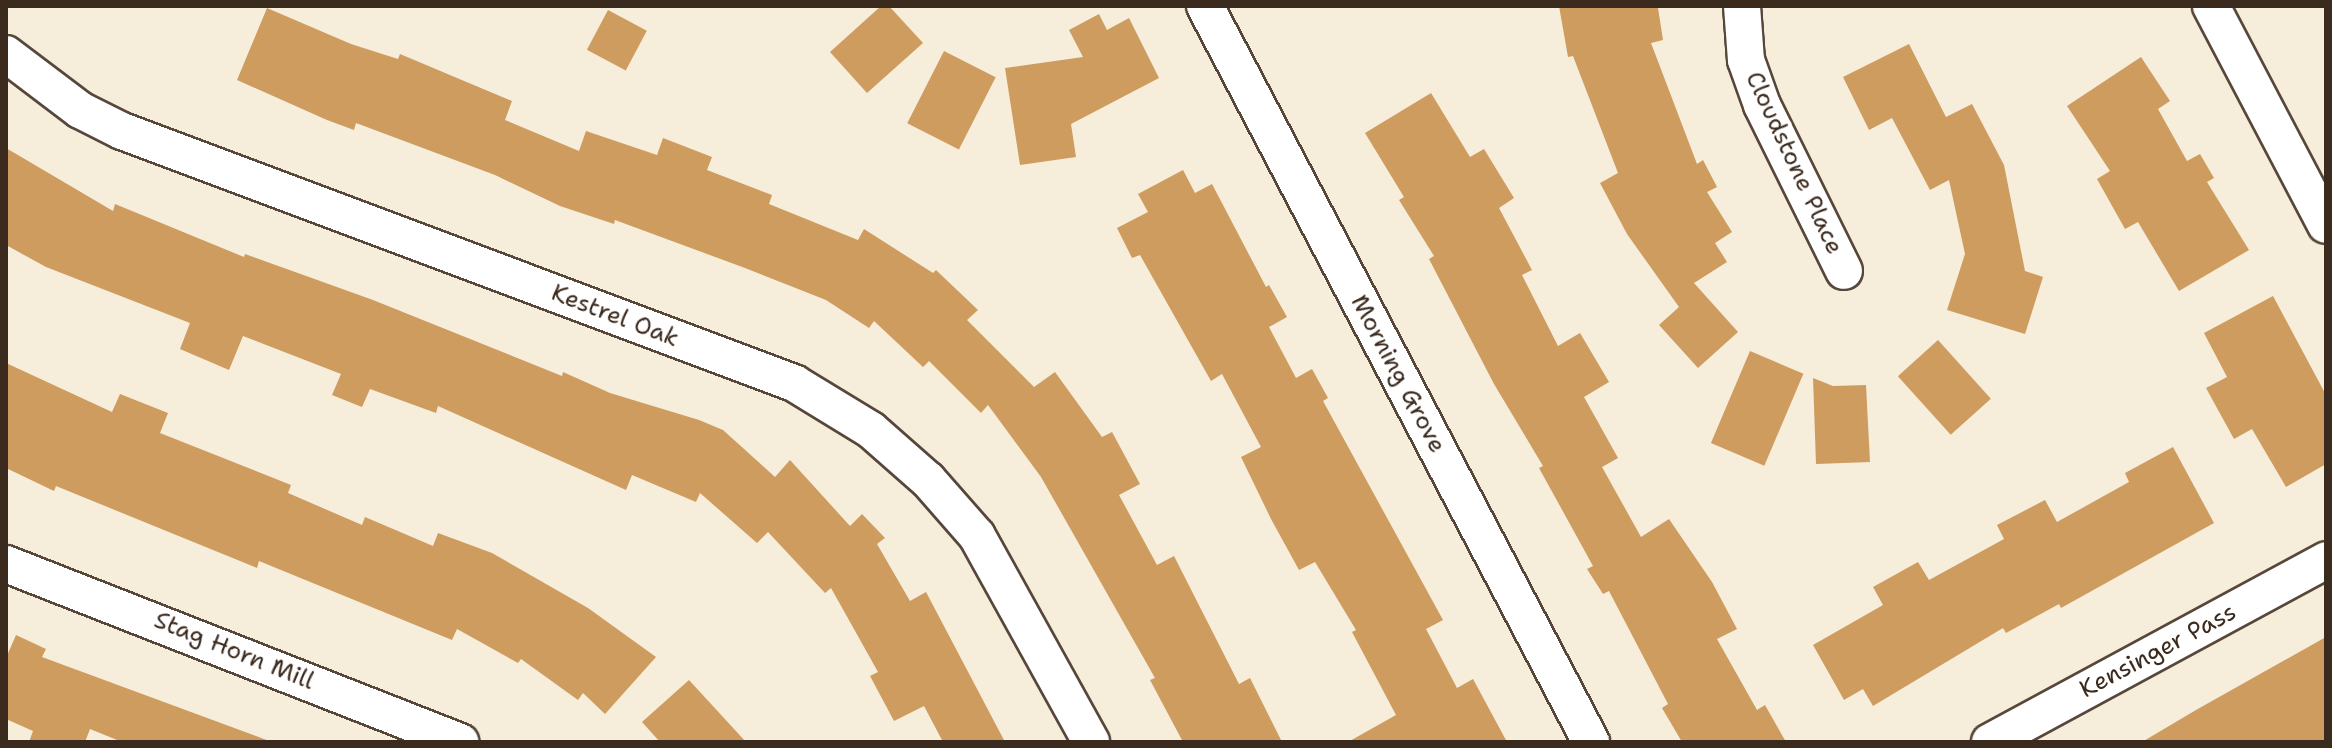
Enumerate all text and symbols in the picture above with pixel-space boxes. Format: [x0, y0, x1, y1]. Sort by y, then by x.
street label: Cloudstone Place [1739, 67, 1849, 259]
street label: Kestrel Oak [547, 279, 683, 353]
street label: Morning Grove [1344, 290, 1452, 458]
street label: Kensinger Pass [2075, 598, 2241, 704]
street label: Stag Horn Mill [150, 606, 318, 696]

